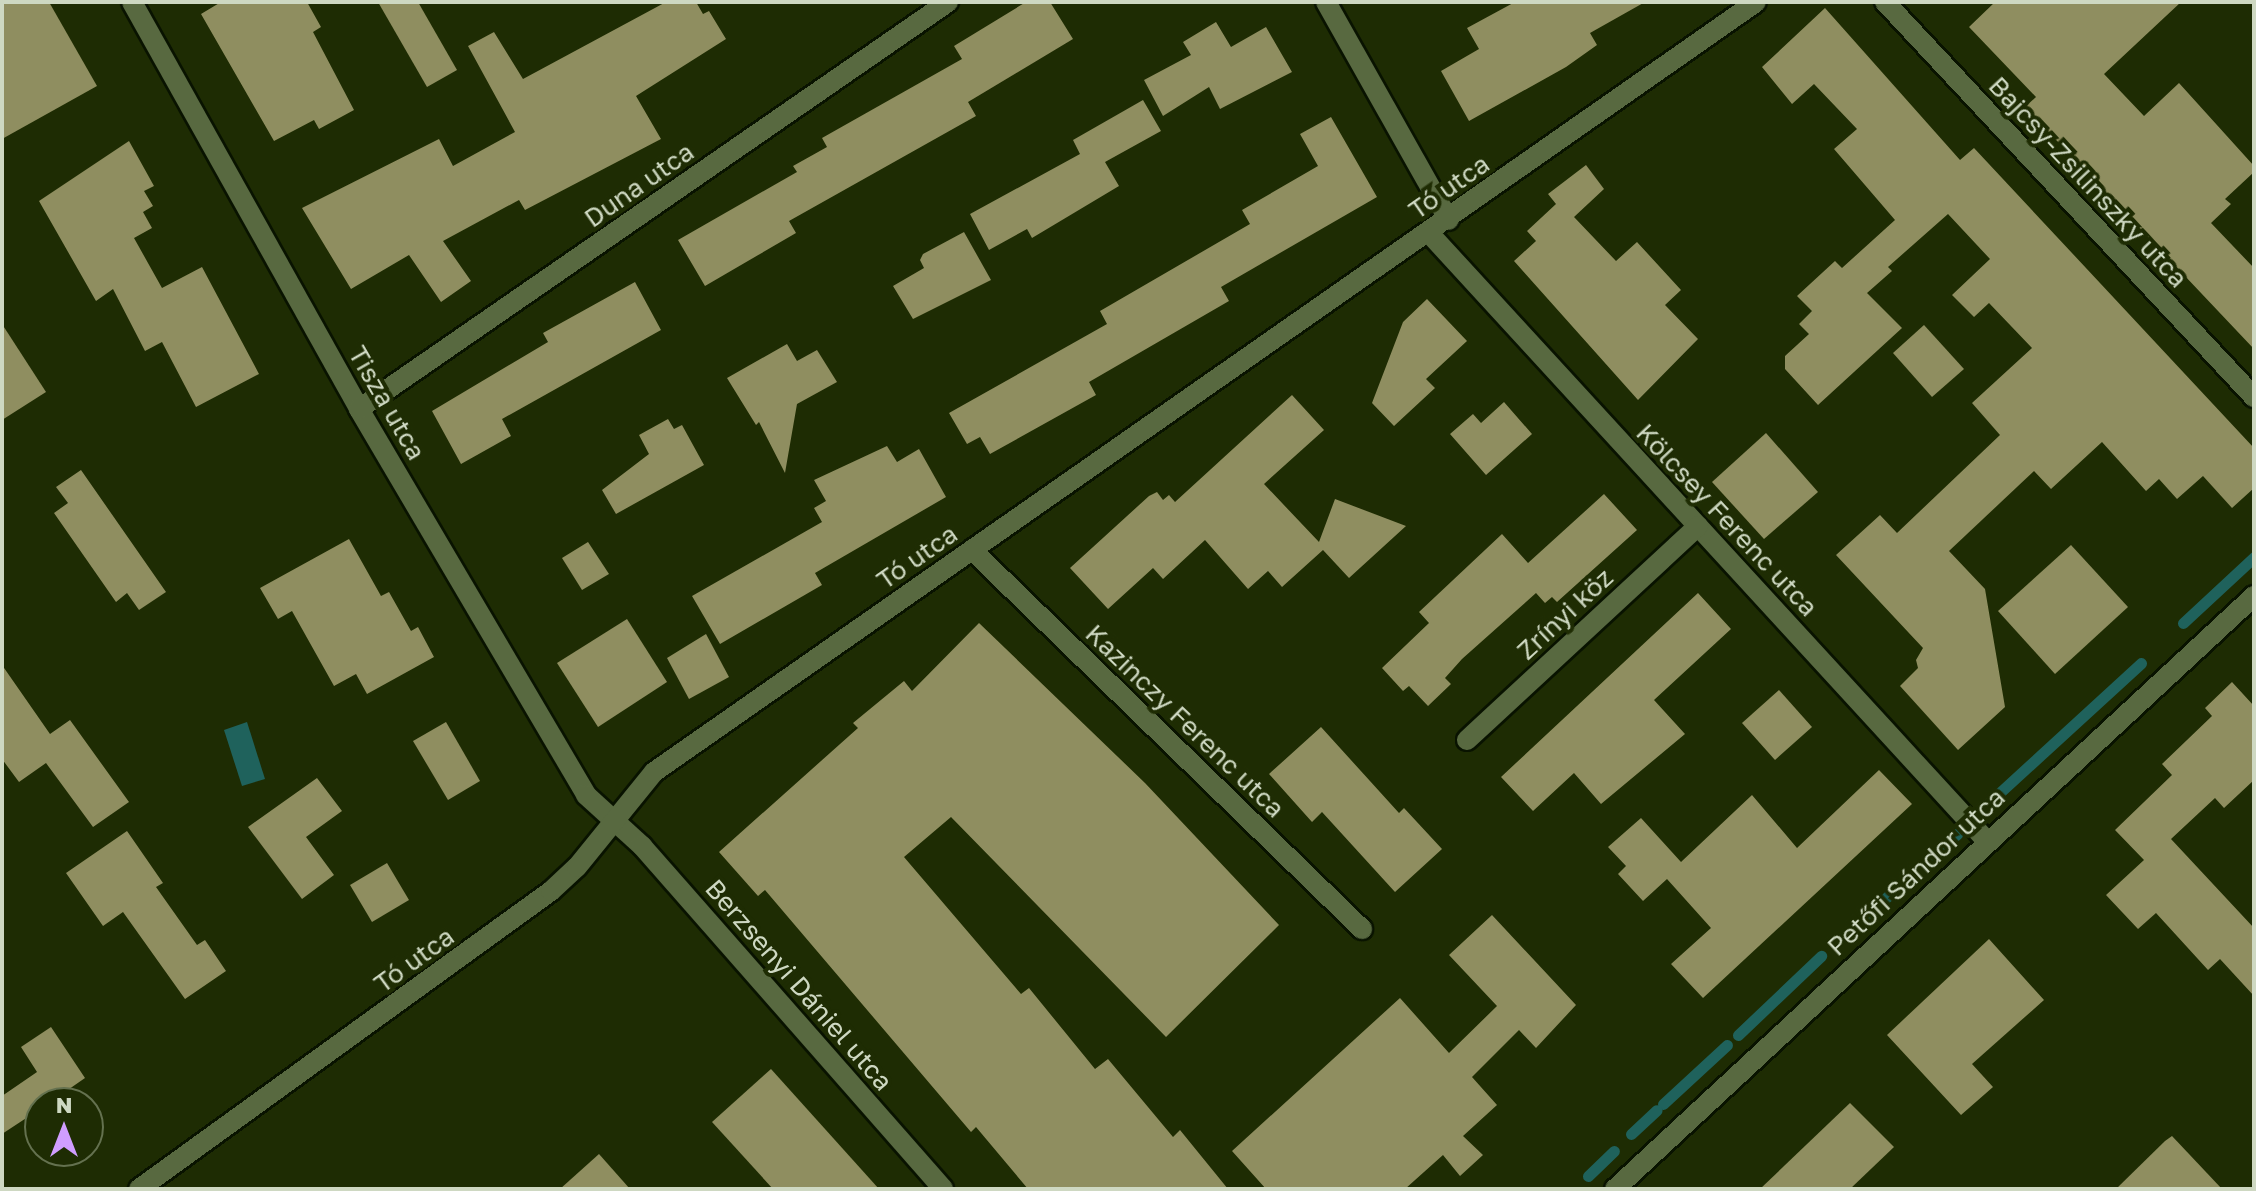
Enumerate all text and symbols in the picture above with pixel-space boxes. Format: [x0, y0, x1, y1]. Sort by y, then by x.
street label: Bajcsy-Zsilinszky utca [1982, 70, 2194, 294]
street label: Duna utca [578, 136, 700, 234]
street label: Tó utca [1403, 148, 1495, 226]
street label: Tisza utca [342, 341, 432, 465]
street label: Kölcsey Ferenc utca [1630, 417, 1824, 623]
street label: Tó utca [871, 518, 963, 596]
street label: Zrínyi köz [1511, 562, 1619, 666]
street label: Kazinczy Ferenc utca [1079, 618, 1291, 824]
street label: Petőfi Sándor utca [1821, 782, 2011, 962]
street label: Berzsenyi Dániel utca [699, 873, 899, 1097]
street label: Tó utca [368, 921, 460, 999]
north arrow [24, 1087, 104, 1167]
text: N [56, 1091, 72, 1118]

